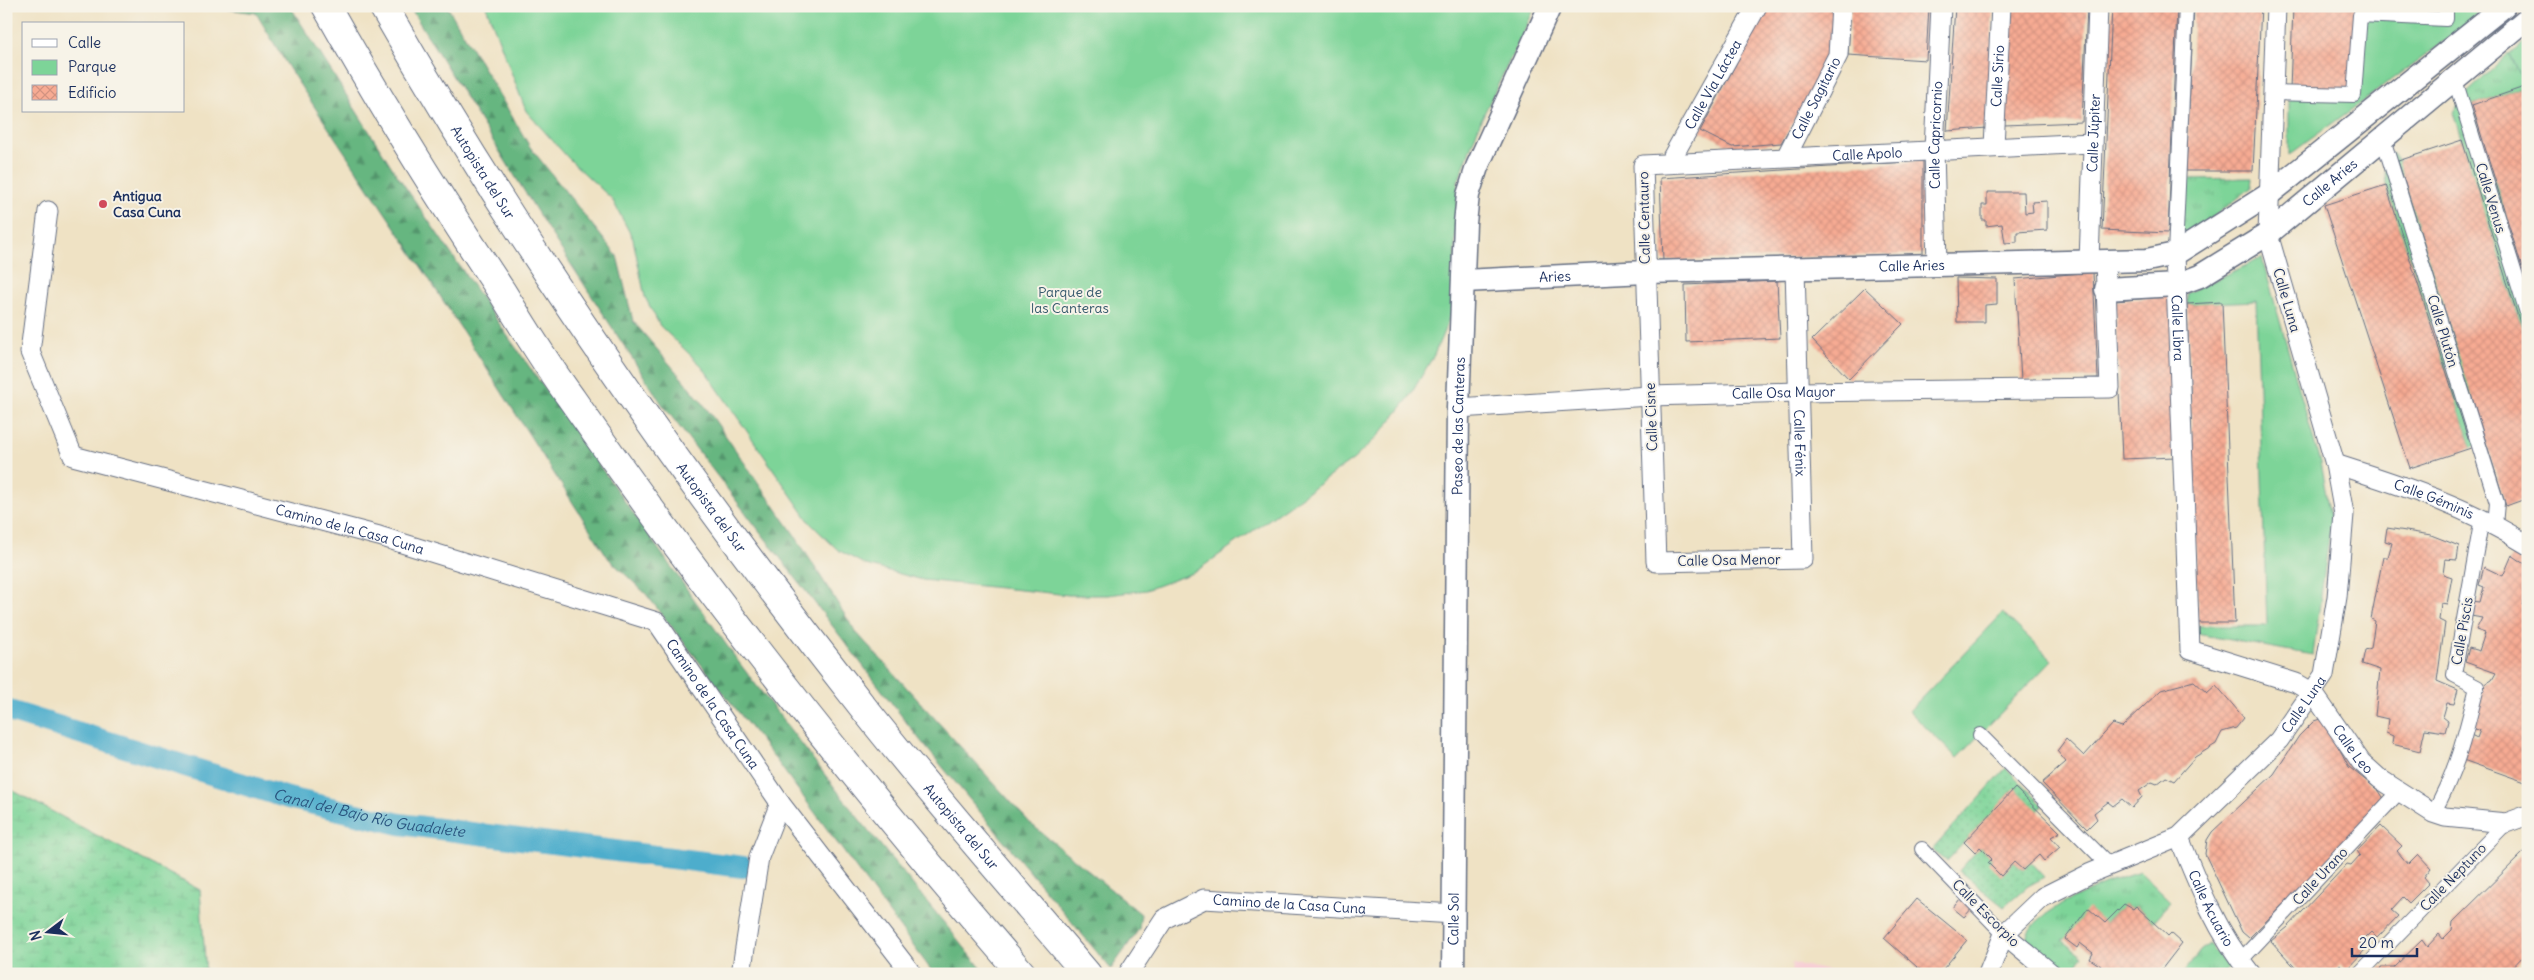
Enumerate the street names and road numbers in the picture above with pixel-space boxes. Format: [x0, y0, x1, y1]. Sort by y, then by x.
street label: Calle Vía Láctea [1681, 36, 1745, 133]
street label: Calle Sirio [1987, 45, 2008, 107]
street label: Calle Sagitario [1787, 54, 1845, 143]
street label: Calle Capricornio [1925, 81, 1946, 189]
street label: Calle Júpiter [2083, 93, 2104, 173]
street label: Autopista del Sur [447, 122, 519, 223]
street label: Calle Apolo [1832, 143, 1903, 165]
street label: Calle Aries [2299, 155, 2361, 211]
street label: Calle Venus [2472, 161, 2510, 235]
street label: Calle Centauro [1634, 171, 1654, 265]
street label: Calle Aries [1878, 256, 1945, 275]
street label: Calle Luna [2269, 266, 2305, 334]
street label: Aries [1539, 267, 1571, 286]
street label: Calle Plutón [2423, 293, 2463, 369]
street label: Calle Libra [2168, 294, 2188, 361]
street label: Paseo de las Canteras [1448, 357, 1469, 495]
street label: Calle Cisne [1641, 382, 1661, 452]
street label: Calle Osa Mayor [1732, 383, 1836, 403]
street label: Calle Fénix [1790, 409, 1810, 477]
street label: Autopista del Sur [672, 459, 751, 557]
street label: Calle Géminis [2392, 475, 2477, 523]
street label: Camino de la Casa Cuna [273, 500, 426, 558]
street label: Calle Osa Menor [1677, 550, 1781, 570]
street label: Calle Piscis [2447, 596, 2477, 666]
street label: Camino de la Casa Cuna [662, 635, 763, 772]
street label: Calle Luna [2277, 672, 2330, 737]
street label: Calle Leo [2329, 721, 2377, 778]
street label: Autopista del Sur [920, 780, 1003, 874]
street label: Calle Neptuno [2416, 839, 2490, 915]
street label: Calle Urano [2288, 843, 2352, 909]
street label: Calle Acuario [2184, 867, 2238, 950]
street label: Calle Escorpio [1948, 875, 2024, 951]
street label: Camino de la Casa Cuna [1212, 891, 1367, 918]
street label: Calle Sol [1444, 892, 1463, 946]

